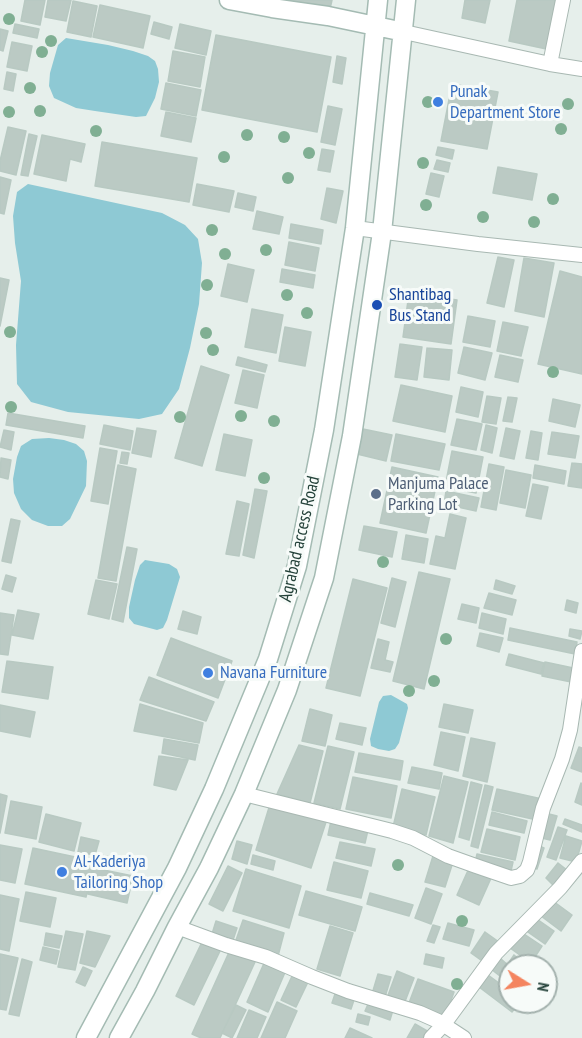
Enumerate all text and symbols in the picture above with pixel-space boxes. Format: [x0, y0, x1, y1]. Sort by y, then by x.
place label: Punak Department Store [450, 81, 561, 124]
marker: Punak Department Store [431, 95, 445, 109]
place label: Shantibag Bus Stand [389, 284, 451, 326]
marker: Shantibag Bus Stand [370, 298, 384, 312]
place label: Manjuma Palace Parking Lot [388, 473, 489, 516]
street label: Agrabad access Road [275, 474, 325, 604]
marker: Manjuma Palace Parking Lot [369, 487, 383, 501]
place label: Navana Furniture [220, 662, 327, 684]
marker: Navana Furniture [201, 666, 215, 680]
place label: Al-Kaderiya Tailoring Shop [74, 851, 163, 894]
marker: Al-Kaderiya Tailoring Shop [55, 865, 69, 879]
north arrow [498, 954, 558, 1014]
text: N [533, 981, 554, 993]

